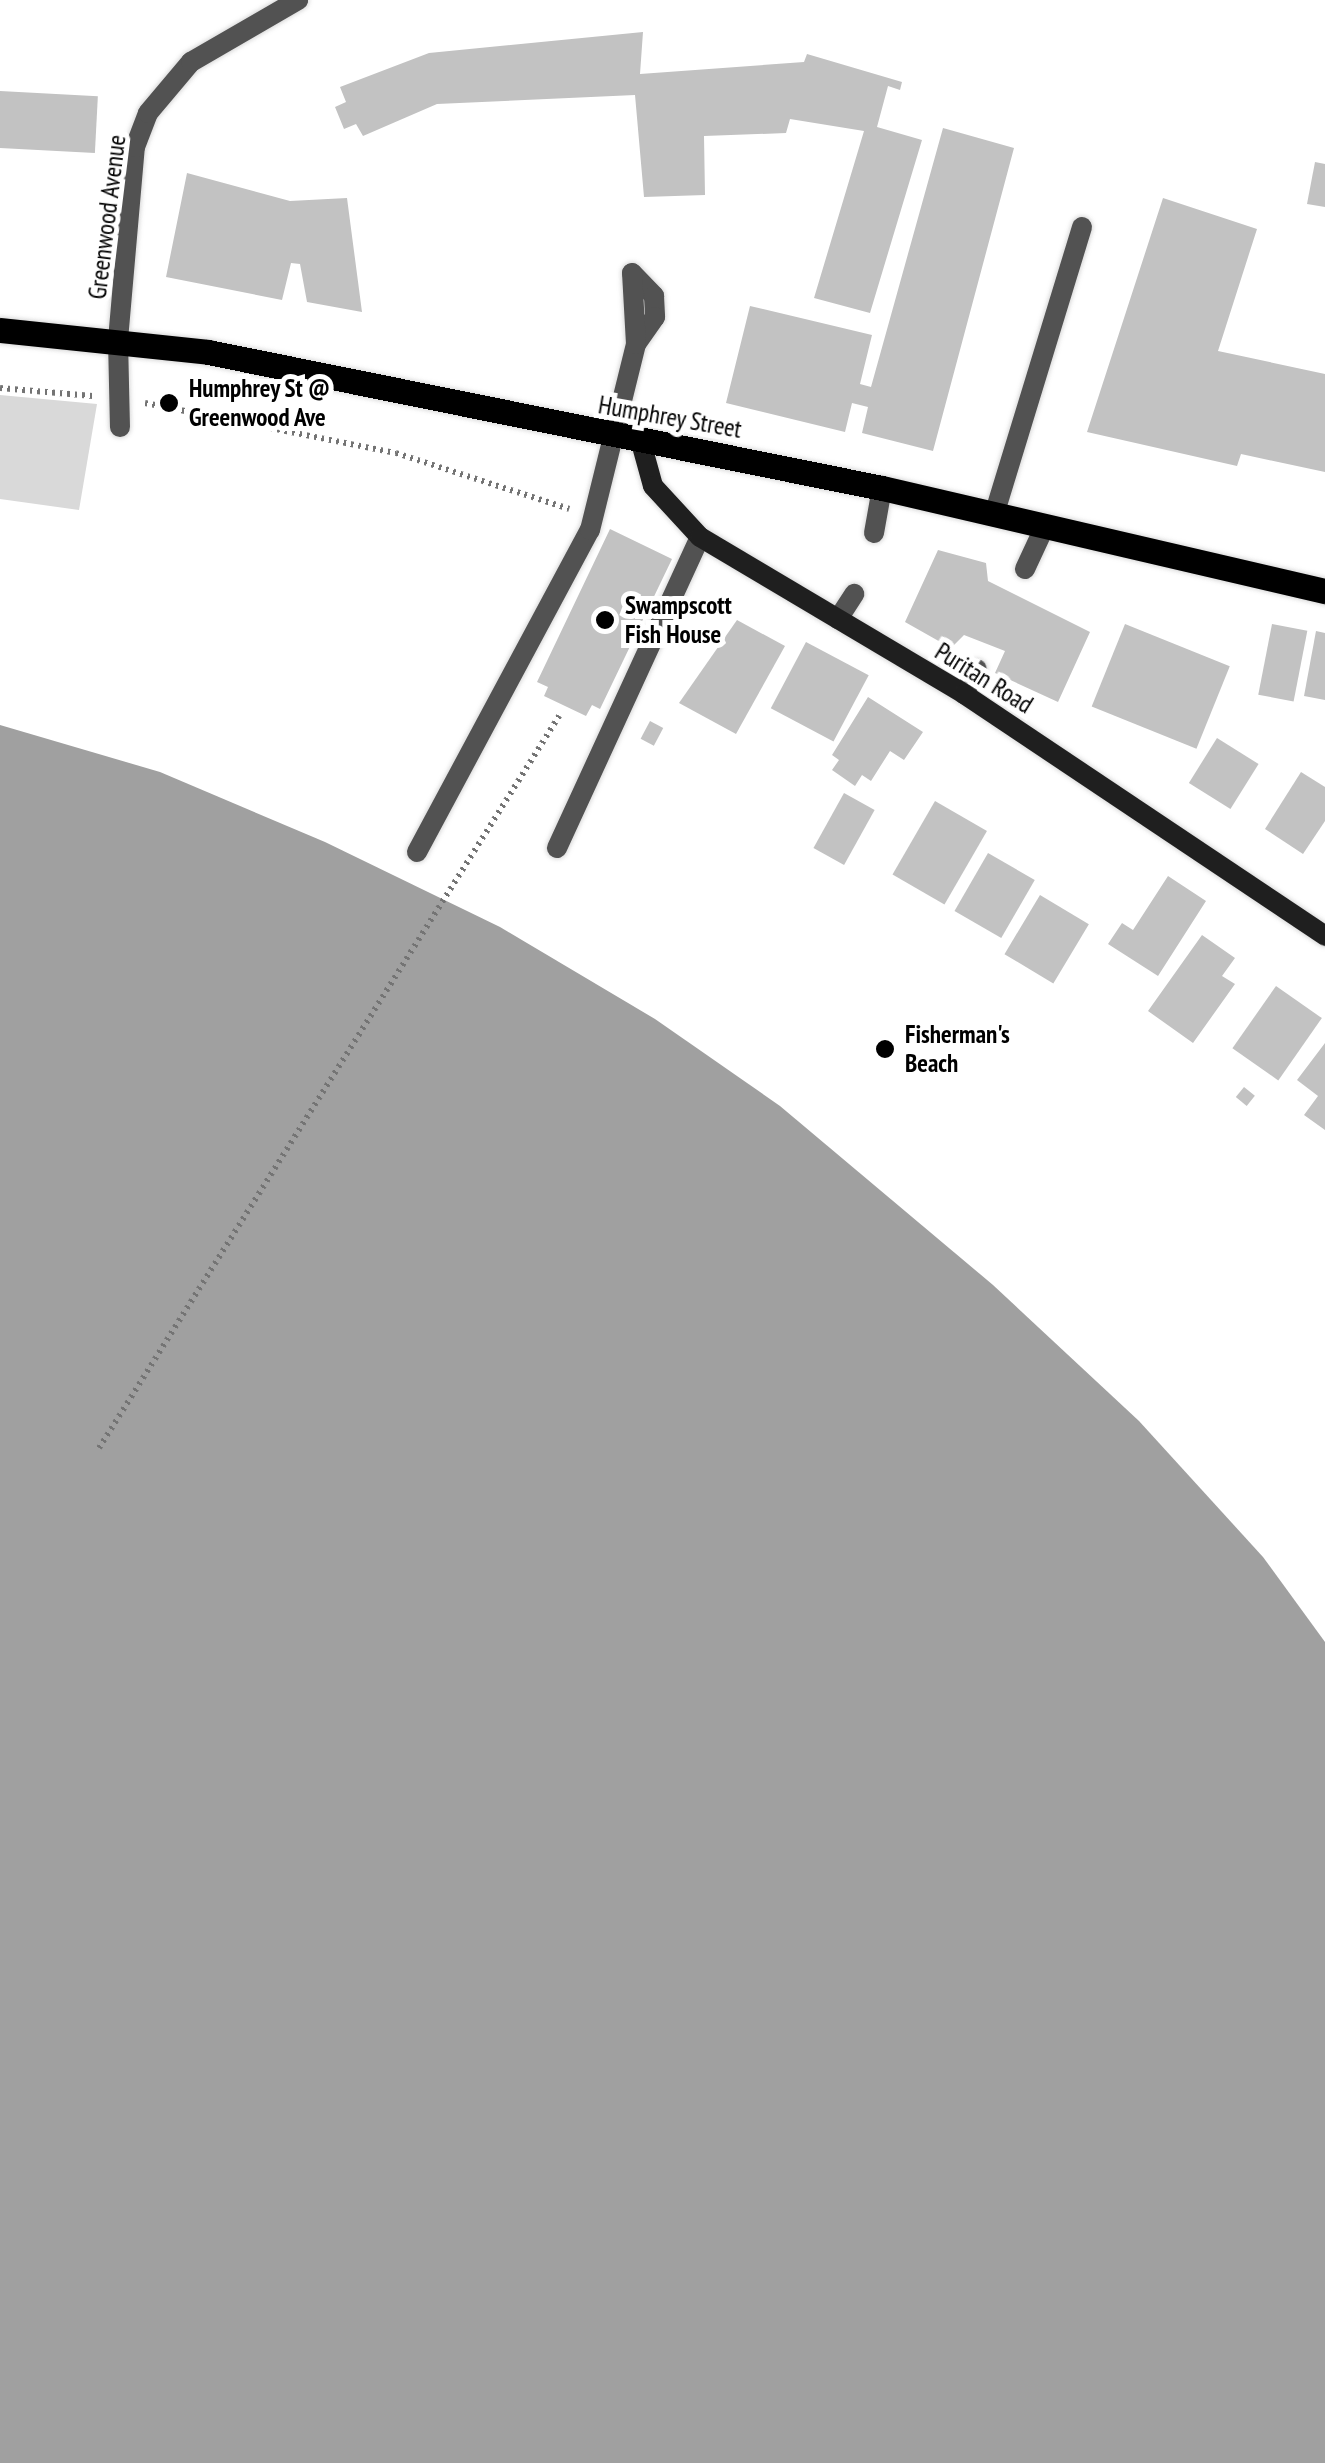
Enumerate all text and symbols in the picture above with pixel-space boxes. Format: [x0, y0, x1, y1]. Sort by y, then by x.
street label: Greenwood Avenue [82, 133, 132, 301]
place label: Humphrey St @ Greenwood Ave [189, 374, 331, 433]
street label: Humphrey Street [596, 390, 744, 444]
marker: Humphrey St @ Greenwood Ave [158, 392, 180, 414]
place label: Swampscott Fish House [625, 591, 732, 650]
marker: Swampscott Fish House [594, 609, 616, 631]
street label: Puritan Road [930, 636, 1038, 720]
place label: Fisherman's Beach [905, 1020, 1010, 1079]
marker: Fisherman's Beach [874, 1038, 896, 1060]

